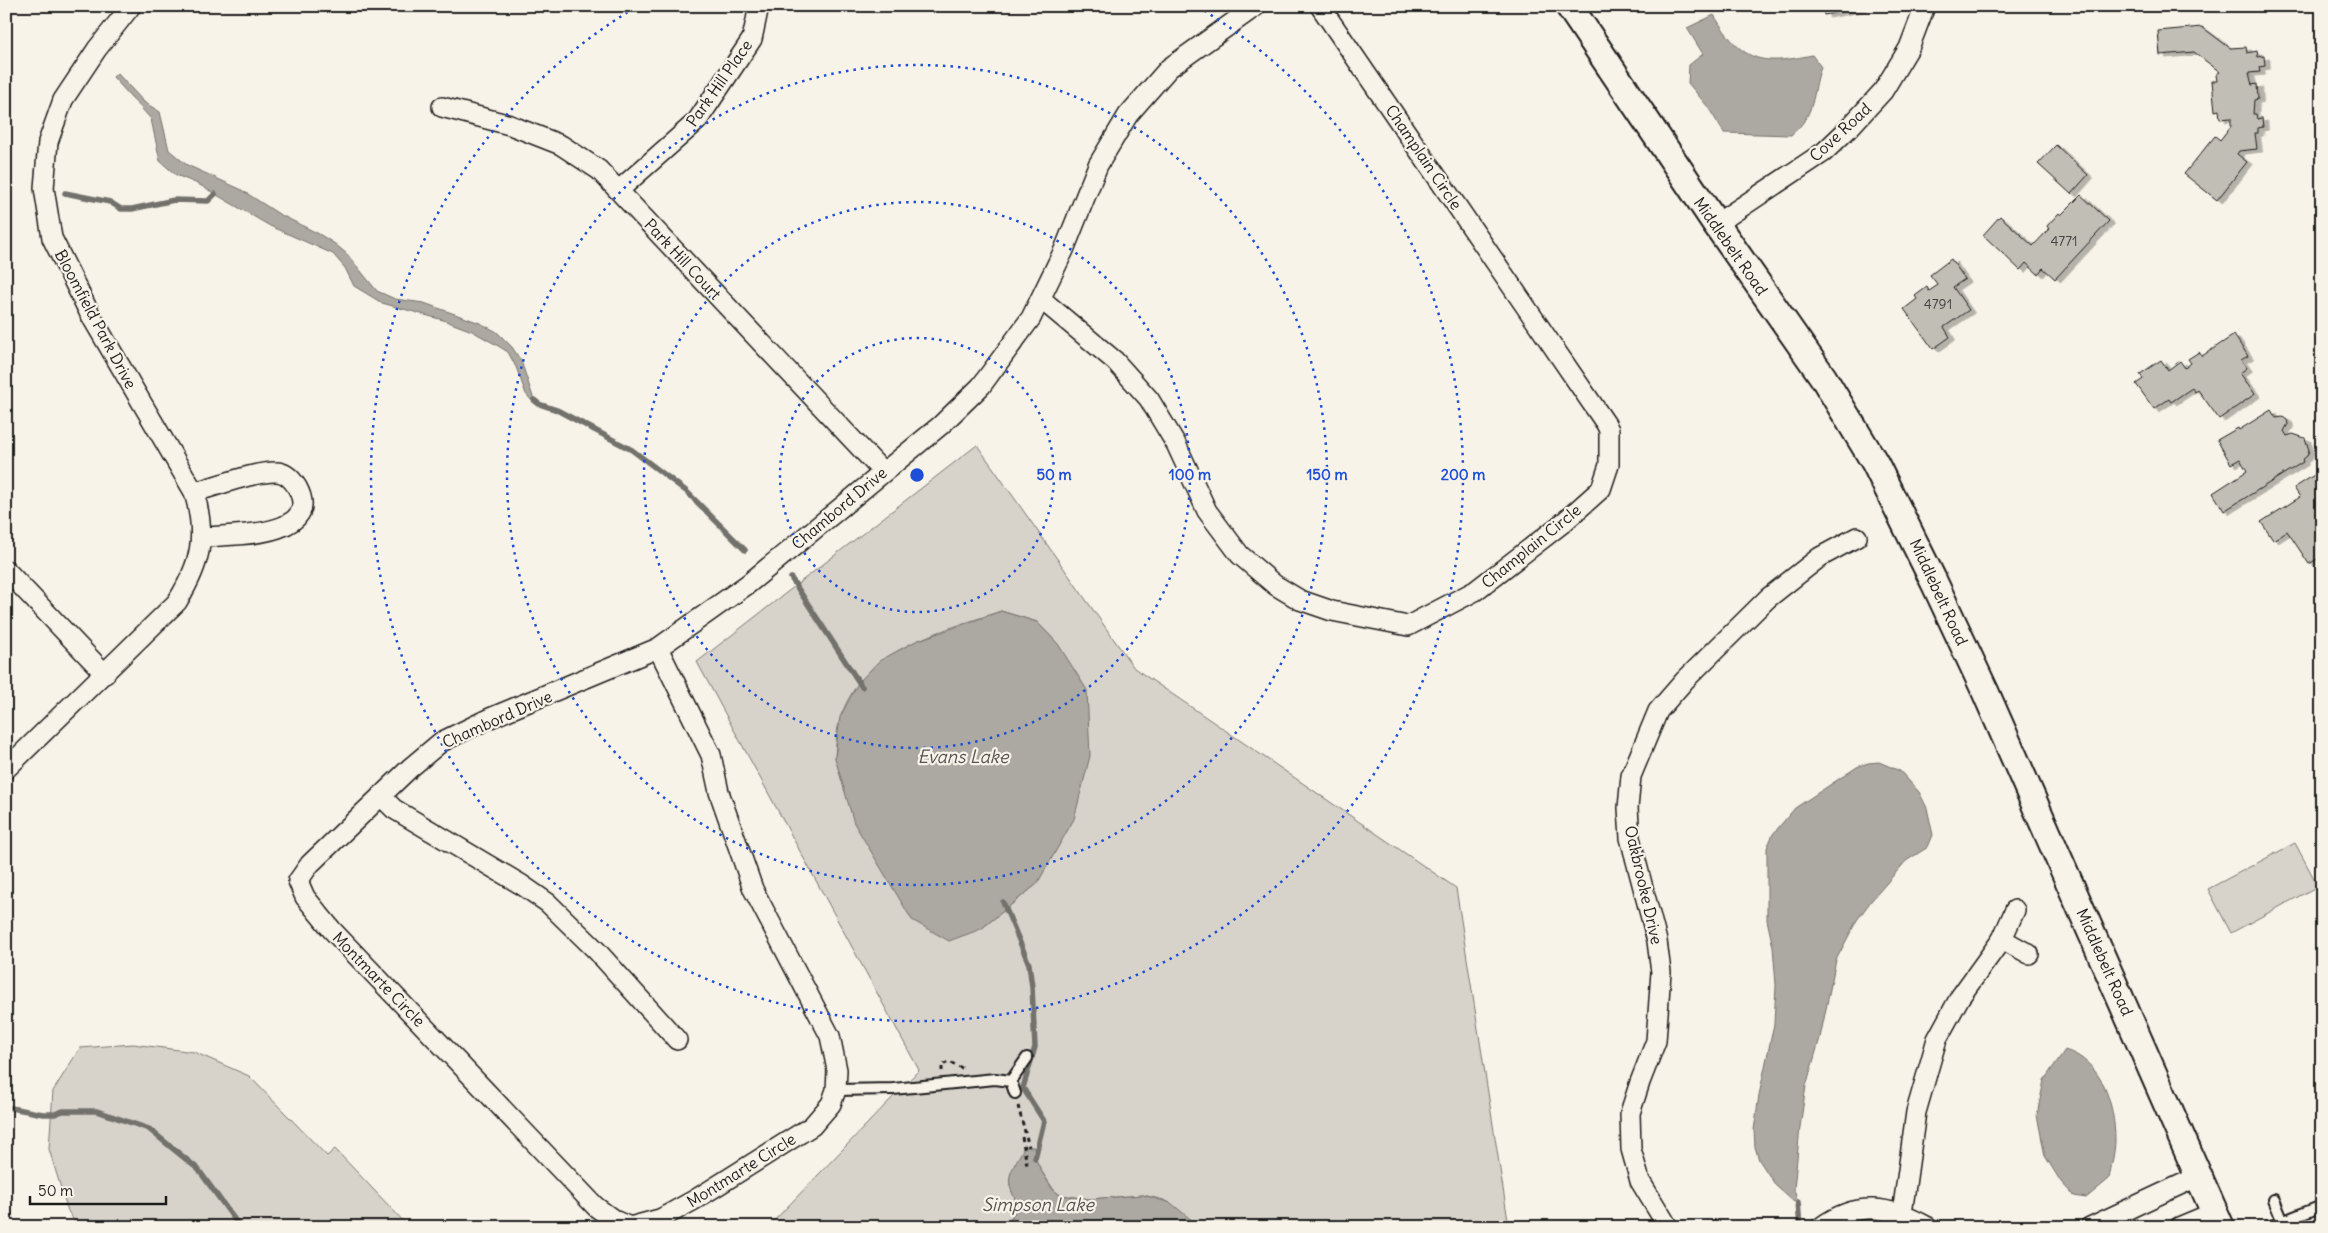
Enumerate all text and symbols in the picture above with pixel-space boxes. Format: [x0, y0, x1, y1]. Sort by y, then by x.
street label: Park Hill Place [682, 36, 756, 130]
street label: Cove Road [1805, 98, 1875, 166]
street label: Champlain Circle [1382, 101, 1466, 213]
street label: Middlebelt Road [1690, 193, 1772, 299]
street label: Park Hill Court [640, 214, 726, 304]
house number: 4771 [2050, 232, 2078, 250]
street label: Bloomfield Park Drive [51, 246, 141, 392]
house number: 4791 [1924, 295, 1952, 313]
street label: Chambord Drive [787, 462, 891, 554]
text: 50 m [1036, 465, 1072, 484]
text: 100 m [1169, 465, 1211, 484]
text: 150 m [1306, 465, 1348, 484]
text: 200 m [1441, 465, 1485, 484]
centre of rings [908, 466, 926, 484]
street label: Champlain Circle [1477, 500, 1585, 592]
street label: Middlebelt Road [1906, 536, 1972, 648]
street label: Chambord Drive [439, 686, 555, 752]
water label: Evans Lake [918, 745, 1010, 768]
street label: Oakbrooke Drive [1621, 824, 1667, 946]
street label: Middlebelt Road [2072, 905, 2138, 1019]
street label: Montmarte Circle [329, 927, 429, 1031]
street label: Montmarte Circle [683, 1129, 799, 1211]
scale bar [30, 1173, 166, 1205]
text: 50 m [38, 1181, 73, 1200]
water label: Simpson Lake [982, 1193, 1095, 1216]

